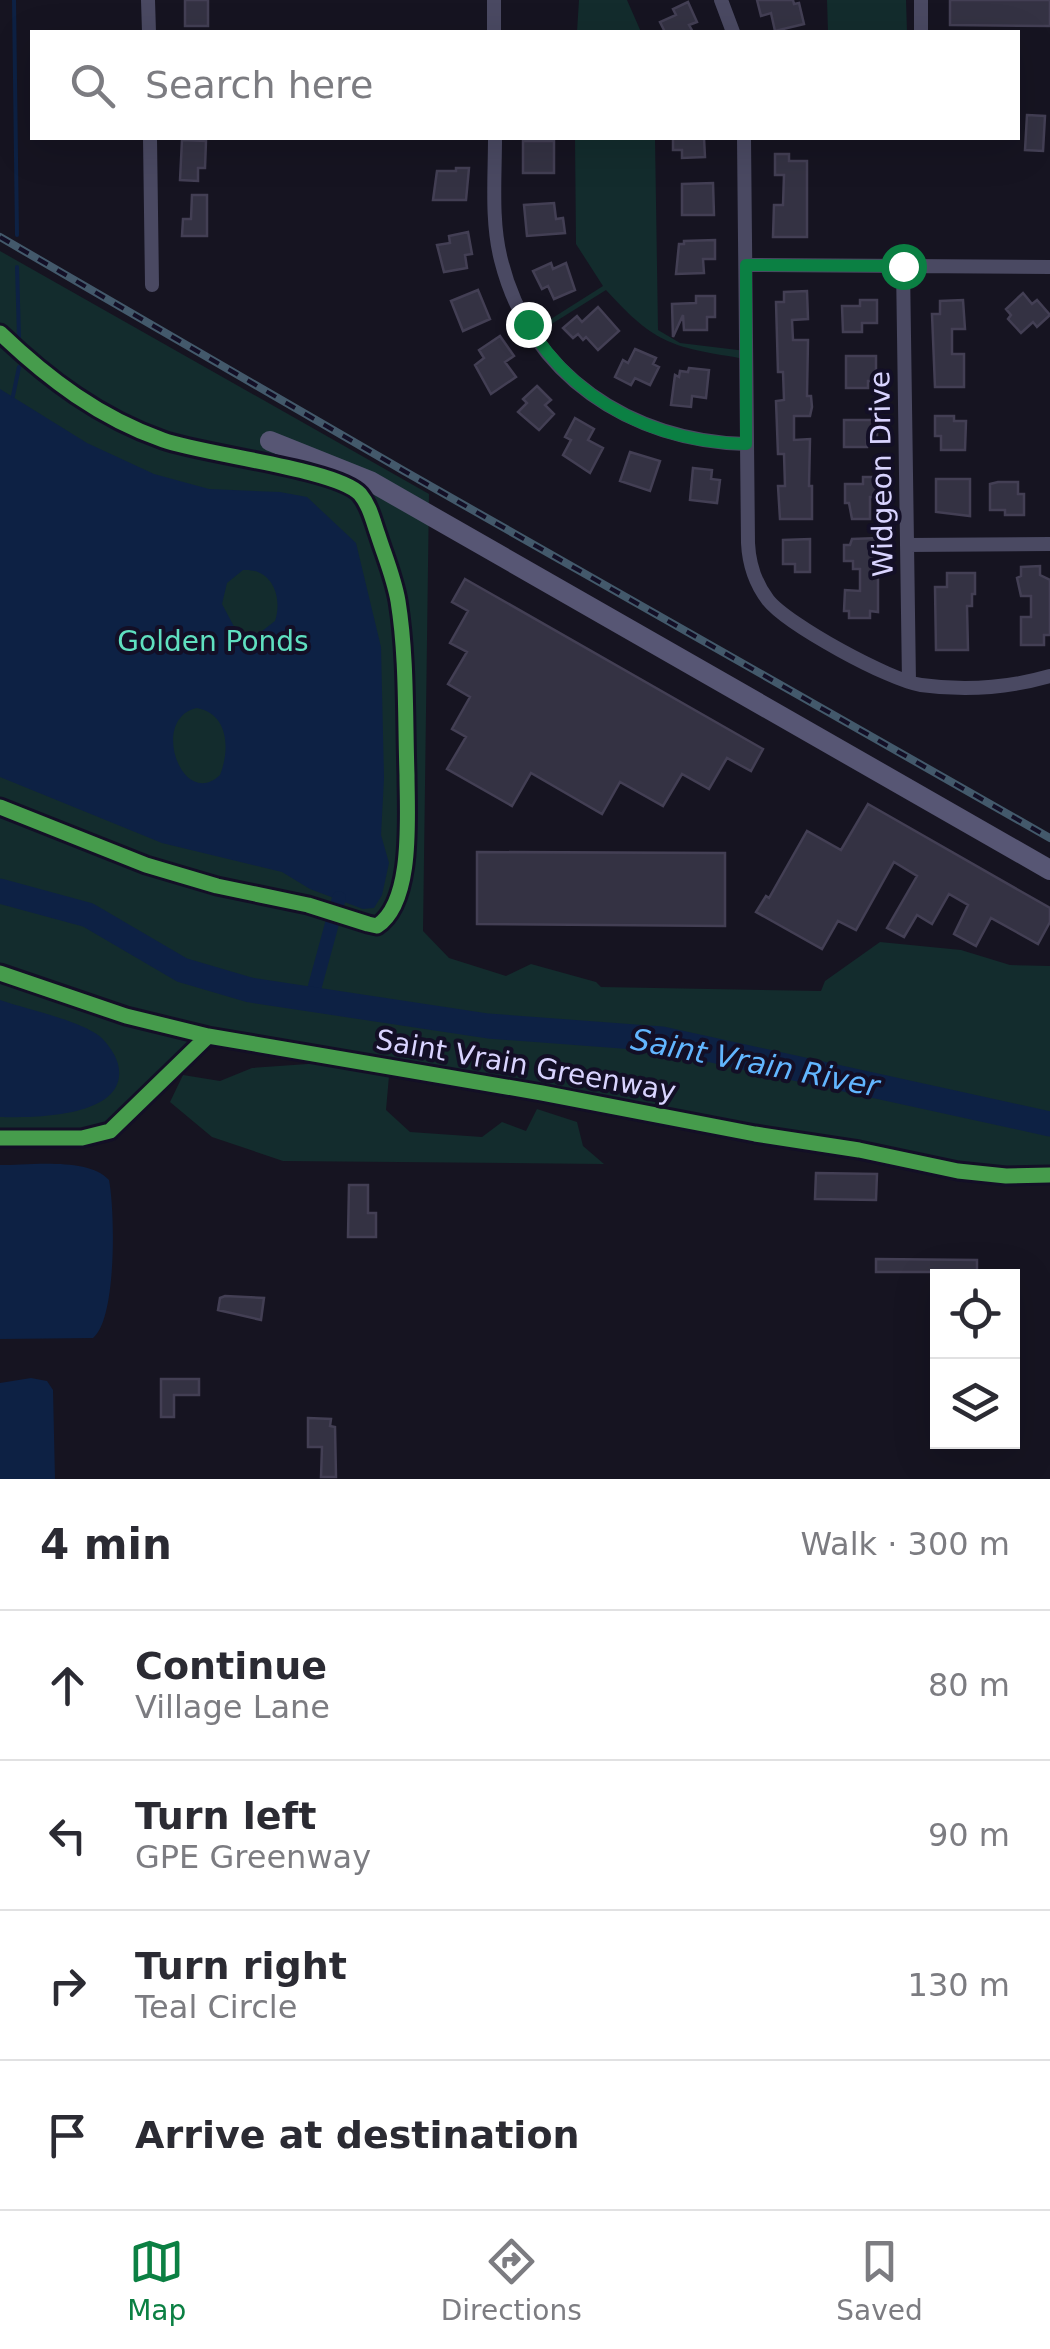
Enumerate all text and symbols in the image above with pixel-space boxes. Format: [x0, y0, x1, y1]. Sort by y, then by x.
search box [30, 30, 1020, 140]
icon: search [65, 58, 120, 113]
text: Search here [145, 63, 373, 107]
route start [881, 244, 927, 290]
route end [506, 302, 552, 348]
street label: Widgeon Drive [863, 371, 900, 577]
park label: Golden Ponds [117, 625, 309, 658]
water label: Saint Vrain River [628, 1021, 884, 1104]
street label: Saint Vrain Greenway [373, 1023, 678, 1108]
map controls [930, 1269, 1020, 1449]
button: locate [930, 1269, 1020, 1359]
button: layers [930, 1359, 1020, 1449]
text: 4 min [40, 1520, 172, 1569]
text: Walk · 300 m [800, 1525, 1010, 1563]
text: Continue [135, 1644, 327, 1688]
icon: ahead [40, 1658, 95, 1713]
text: 80 m [928, 1666, 1010, 1704]
text: Village Lane [135, 1688, 330, 1726]
text: Turn left [135, 1794, 316, 1838]
icon: left [40, 1808, 95, 1863]
text: 90 m [928, 1816, 1010, 1854]
text: GPE Greenway [135, 1838, 371, 1876]
text: Turn right [135, 1944, 347, 1988]
icon: right [40, 1958, 95, 2013]
text: 130 m [908, 1966, 1010, 2004]
text: Teal Circle [135, 1988, 297, 2026]
icon: arrive [40, 2108, 95, 2163]
text: Arrive at destination [135, 2113, 580, 2157]
tab: Map [127, 2234, 186, 2327]
tab: Directions [441, 2234, 582, 2327]
tab: Saved [836, 2234, 923, 2327]

